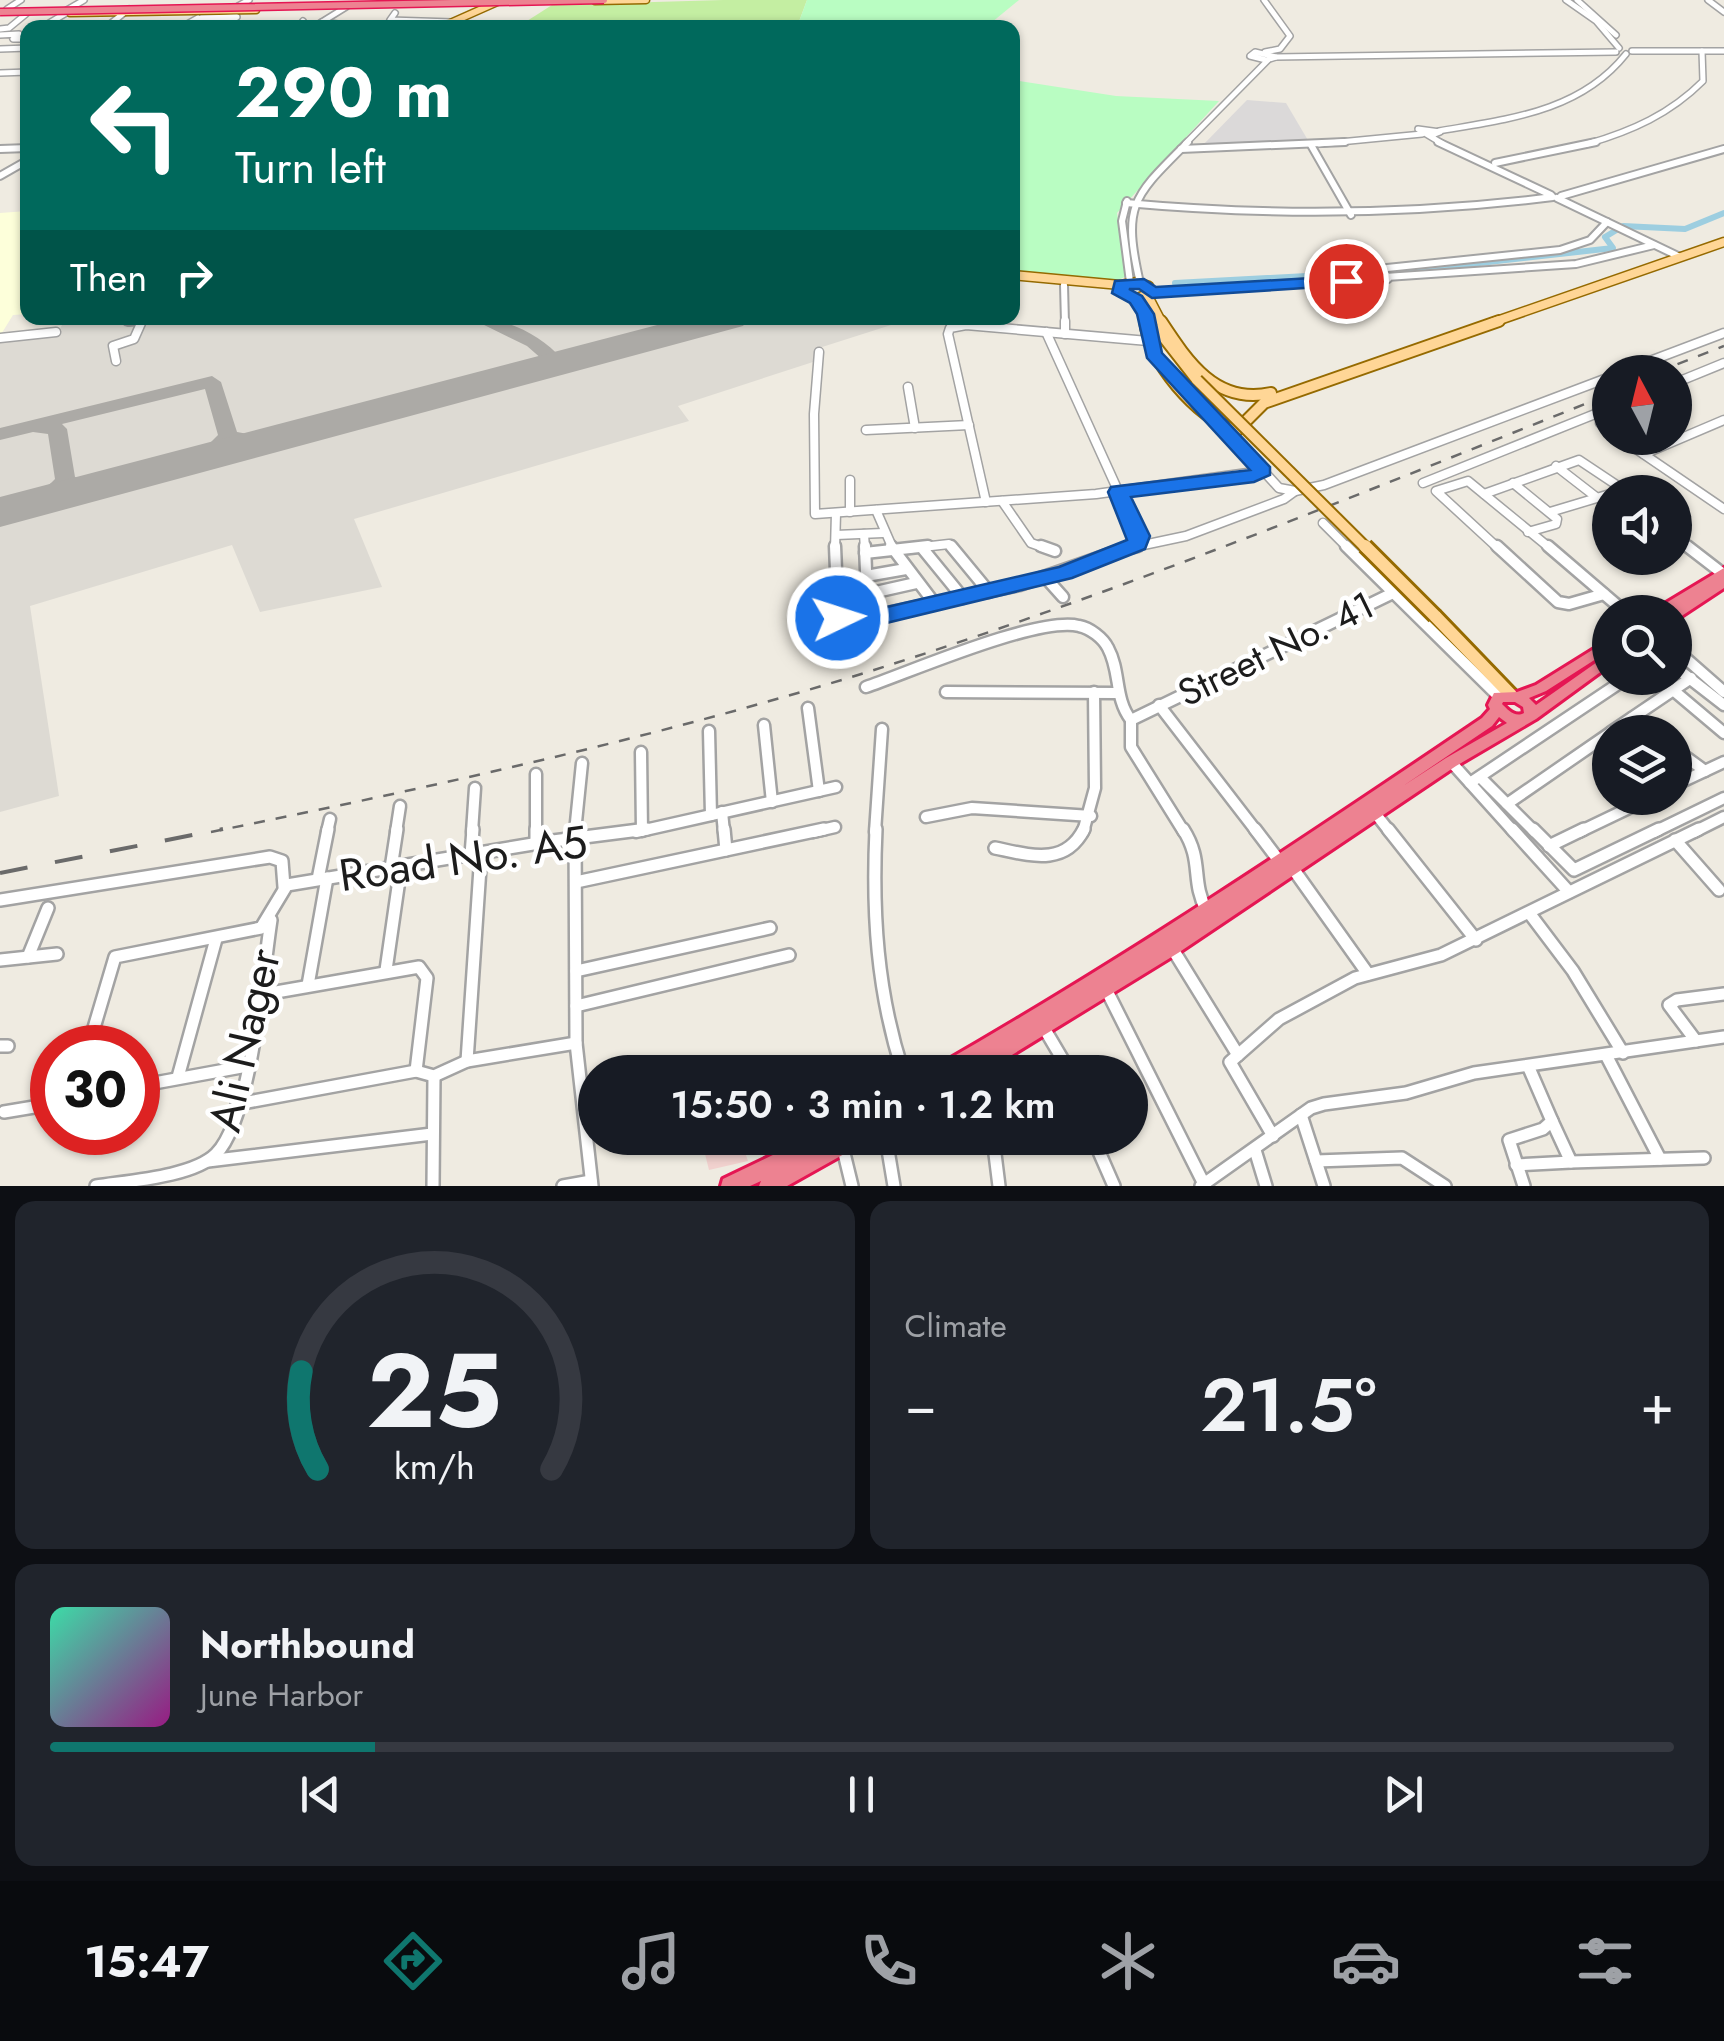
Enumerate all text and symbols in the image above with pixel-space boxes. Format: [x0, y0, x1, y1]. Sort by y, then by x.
text: 290 m [235, 42, 453, 143]
icon: left [70, 60, 200, 190]
text: Turn left [235, 135, 386, 200]
pin [1304, 239, 1389, 324]
text: Then [70, 250, 147, 305]
icon: right [167, 250, 222, 305]
icon: arrive [1319, 254, 1374, 309]
north arrow [1592, 355, 1692, 455]
map controls [1592, 355, 1692, 815]
button: sound [1592, 475, 1692, 575]
position arrow [786, 566, 890, 670]
street label: Street No. 41 [1168, 577, 1383, 720]
button: search [1592, 595, 1692, 695]
button: layers [1592, 715, 1692, 815]
street label: Road No. A5 [335, 809, 591, 908]
street label: Ali Nager [192, 942, 297, 1138]
speed limit sign: 30 [30, 1025, 160, 1155]
text: 15:50 · 3 min · 1.2 km [671, 1077, 1055, 1132]
text: Climate [905, 1303, 1007, 1349]
text: 25 [367, 1316, 502, 1466]
text: 21.5° [1201, 1351, 1377, 1459]
text: − [905, 1365, 937, 1445]
text: + [1640, 1365, 1674, 1445]
text: km/h [394, 1441, 475, 1492]
text: Northbound [200, 1617, 415, 1672]
text: June Harbor [200, 1672, 363, 1718]
icon: previous [293, 1767, 348, 1822]
icon: pause [834, 1767, 889, 1822]
icon: next [1376, 1767, 1431, 1822]
icon: directions [378, 1926, 448, 1996]
icon: music [616, 1926, 686, 1996]
icon: phone [854, 1926, 924, 1996]
icon: climate [1093, 1926, 1163, 1996]
icon: car [1331, 1926, 1401, 1996]
icon: filters [1570, 1926, 1640, 1996]
text: 15:47 [84, 1929, 209, 1994]

